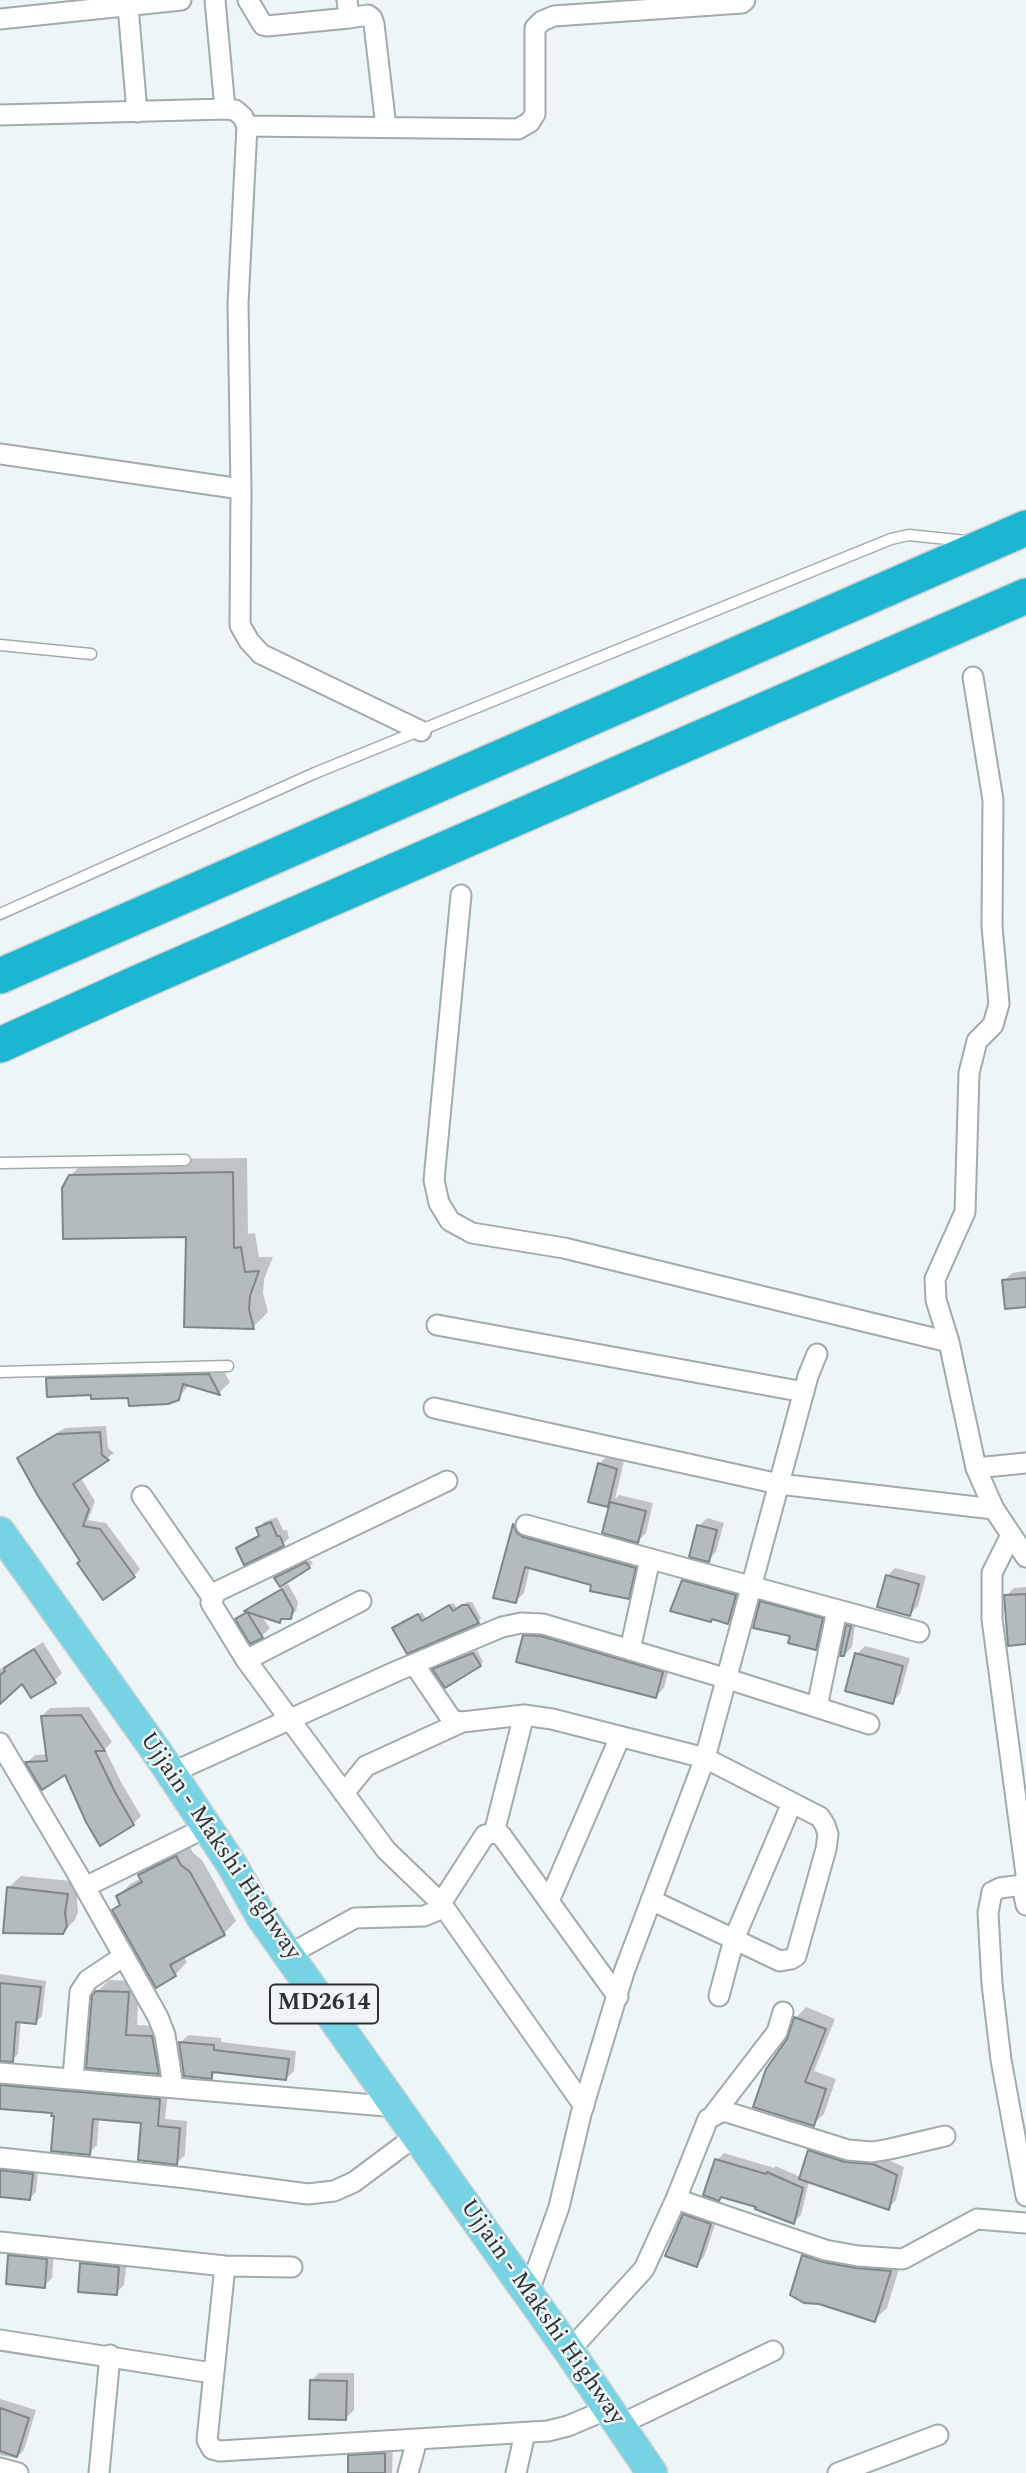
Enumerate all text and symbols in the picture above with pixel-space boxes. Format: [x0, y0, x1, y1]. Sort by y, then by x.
street label: Ujjain - Makshi Highway [132, 1728, 306, 1966]
road number: MD2614 [270, 1984, 378, 2024]
street label: Ujjain - Makshi Highway [452, 2195, 630, 2431]

